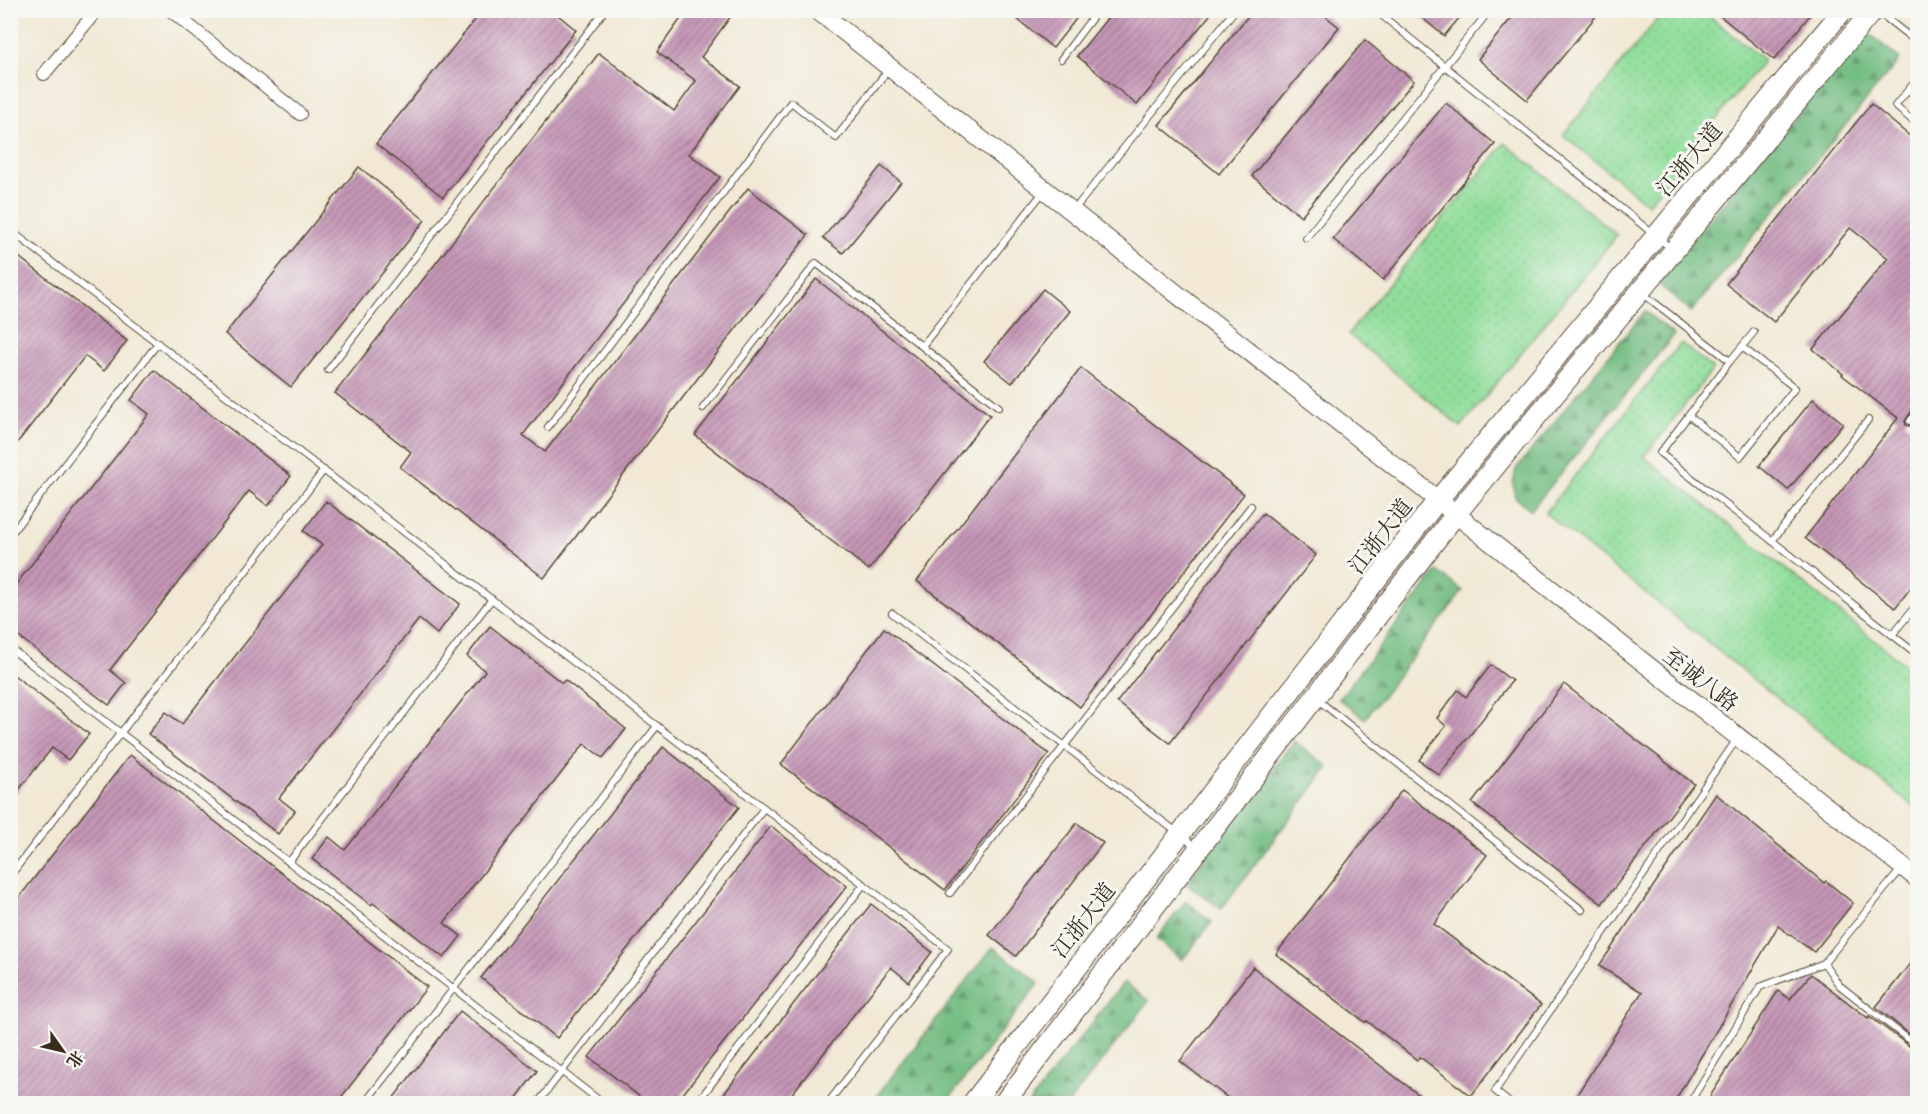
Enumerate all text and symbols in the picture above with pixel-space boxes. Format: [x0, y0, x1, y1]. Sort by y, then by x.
street label: 江浙大道 [1652, 118, 1729, 202]
street label: 江浙大道 [1343, 494, 1419, 580]
street label: 至诚八路 [1657, 642, 1743, 718]
street label: 江浙大道 [1046, 878, 1122, 964]
north arrow [33, 1021, 93, 1081]
text: 北 [62, 1047, 87, 1071]

